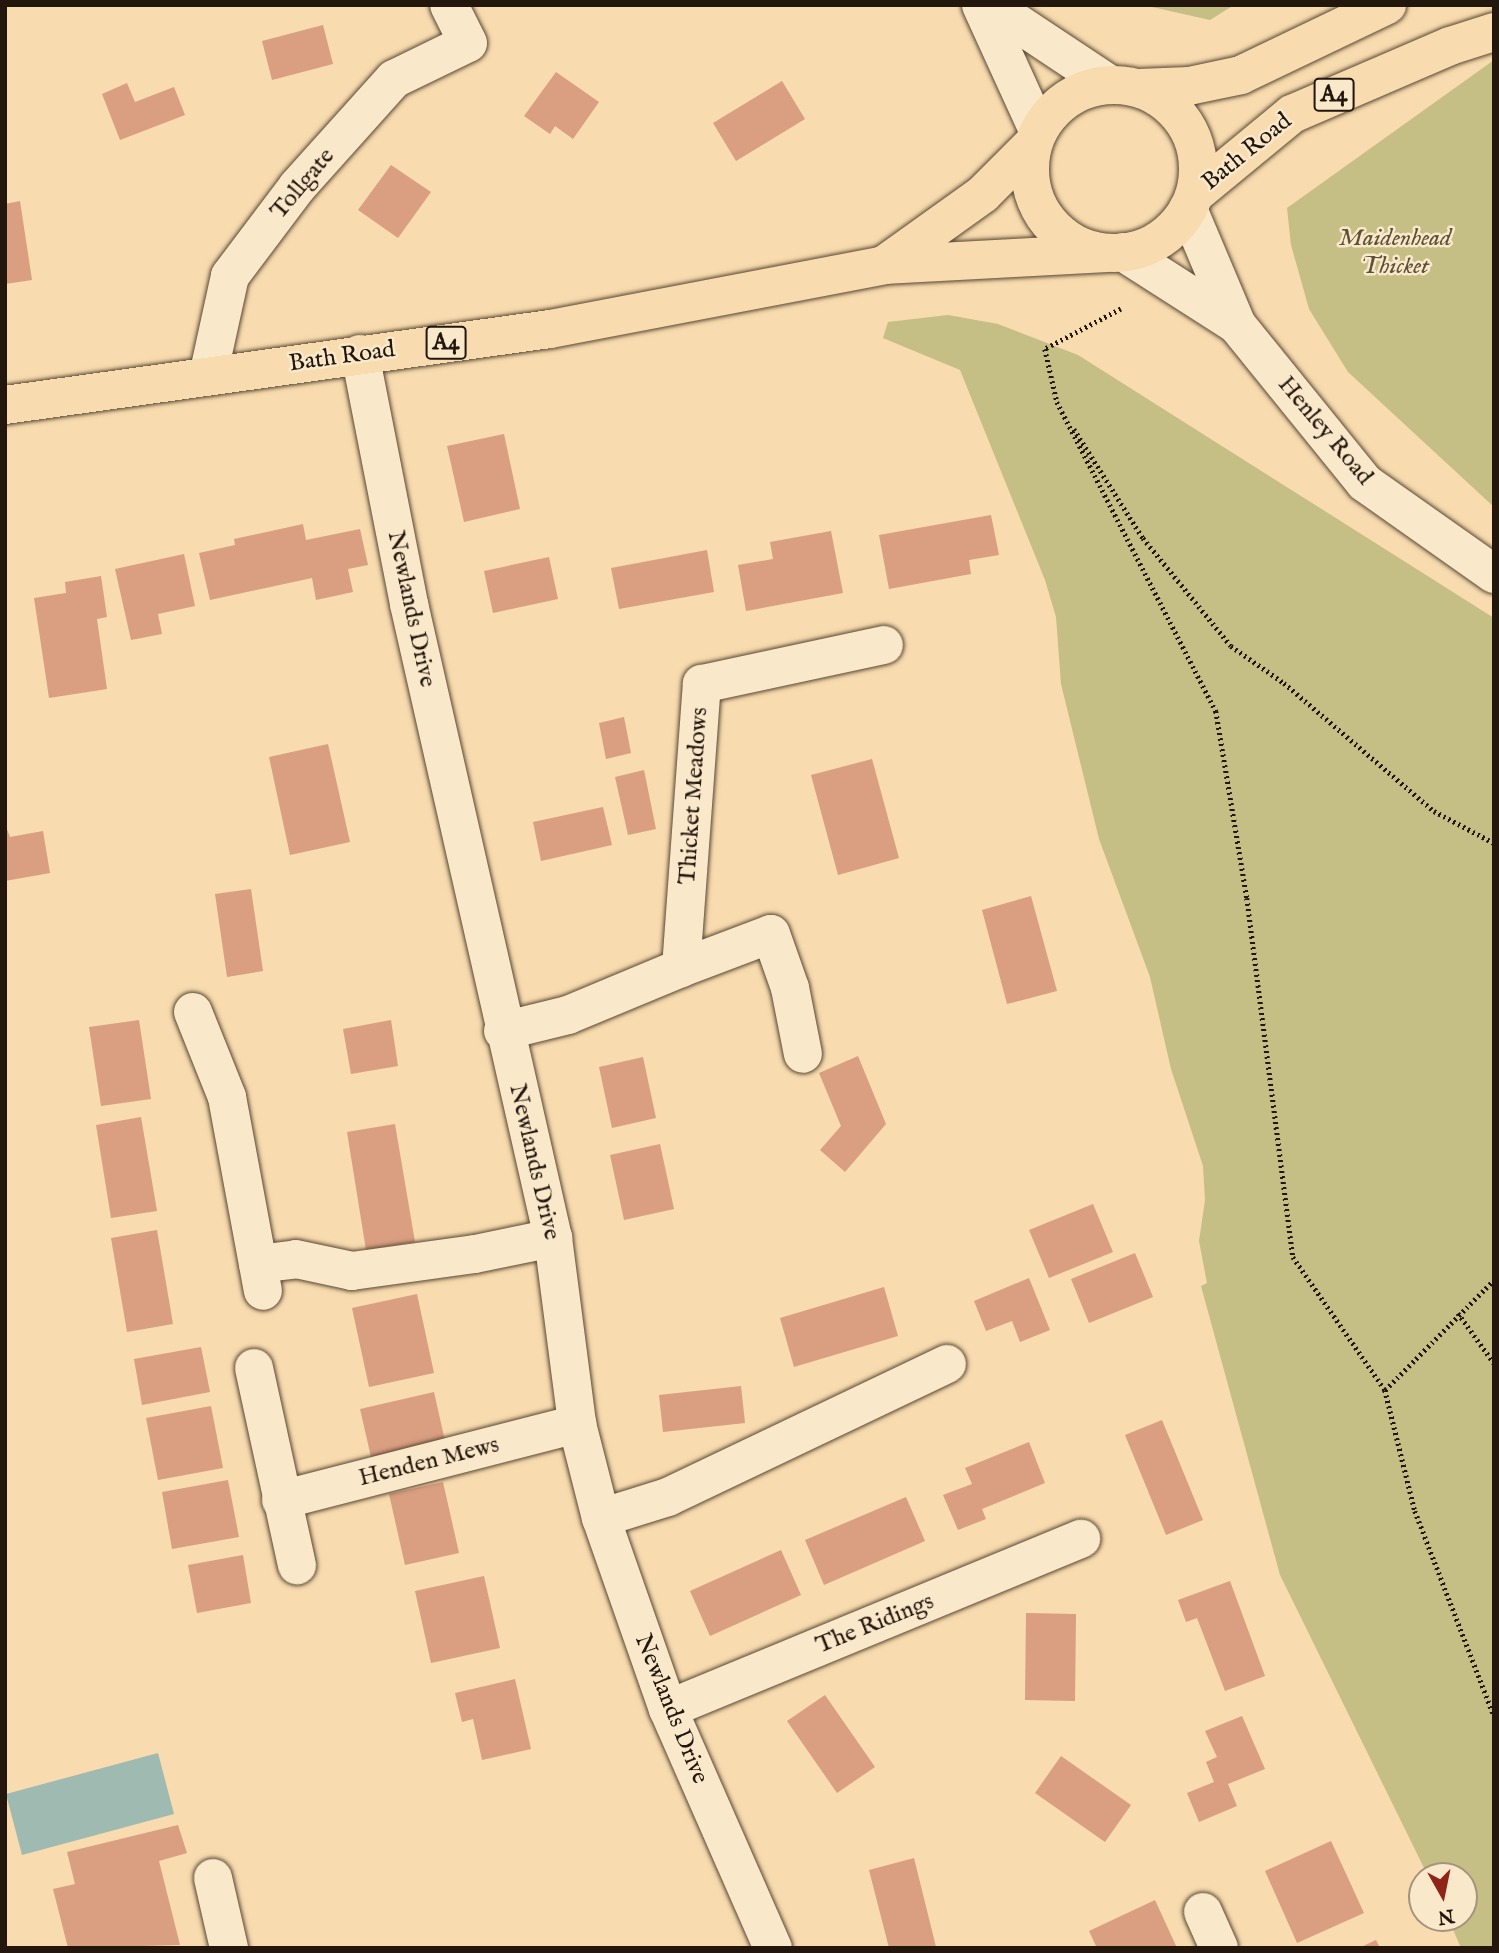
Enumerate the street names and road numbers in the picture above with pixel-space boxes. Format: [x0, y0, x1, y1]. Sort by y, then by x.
road number: A4 [1313, 76, 1355, 114]
street label: Bath Road [1196, 107, 1298, 197]
street label: Tollgate [265, 143, 341, 225]
road number: A4 [425, 324, 467, 362]
street label: Bath Road [287, 335, 397, 379]
street label: Henley Road [1271, 371, 1379, 491]
street label: Newlands Drive [380, 528, 442, 690]
street label: Thicket Meadows [673, 706, 715, 886]
street label: Newlands Drive [502, 1081, 566, 1243]
street label: Henden Mews [356, 1431, 502, 1493]
street label: The Ridings [812, 1587, 938, 1661]
street label: Newlands Drive [628, 1630, 714, 1788]

